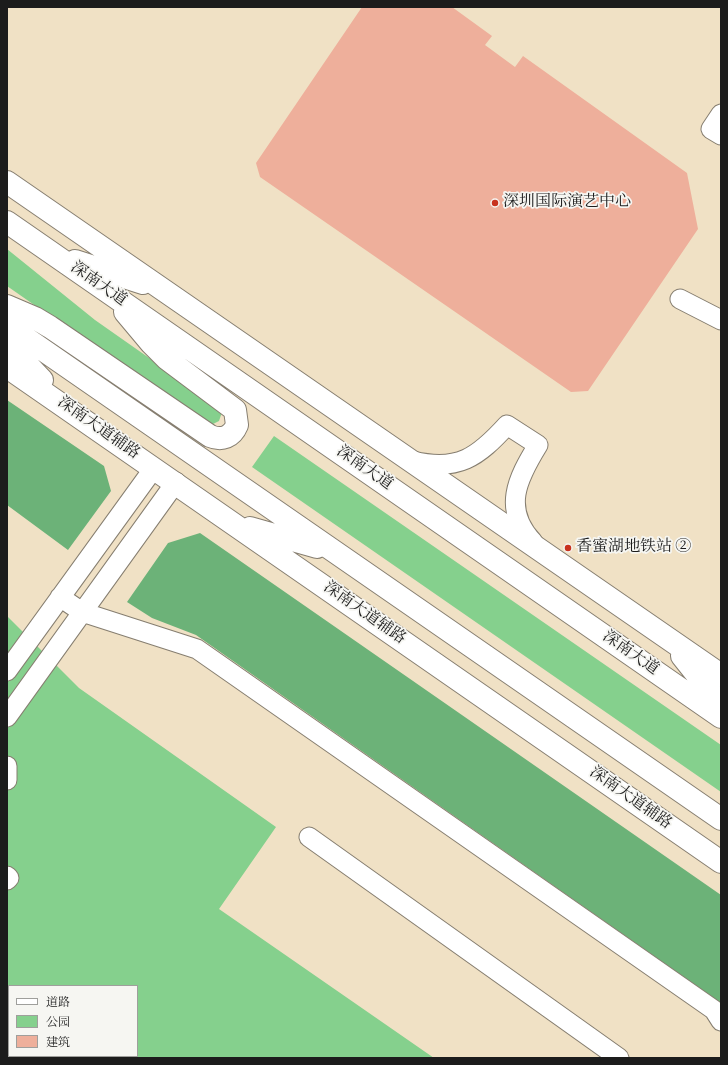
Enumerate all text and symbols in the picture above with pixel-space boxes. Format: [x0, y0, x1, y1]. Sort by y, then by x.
place label: 深圳国际演艺中心 [503, 193, 631, 213]
marker: 深圳国际演艺中心 [490, 198, 500, 208]
street label: 深南大道 [66, 259, 130, 311]
street label: 深南大道辅路 [53, 394, 143, 464]
street label: 深南大道 [332, 443, 396, 495]
place label: 香蜜湖地铁站 ② [576, 538, 691, 558]
marker: 香蜜湖地铁站 ② [563, 543, 573, 553]
street label: 深南大道辅路 [319, 579, 409, 649]
street label: 深南大道 [598, 628, 662, 680]
street label: 深南大道辅路 [585, 764, 675, 834]
legend [8, 985, 138, 1057]
text: 道路 [46, 995, 70, 1011]
text: 公园 [46, 1015, 70, 1031]
text: 建筑 [46, 1035, 70, 1051]

